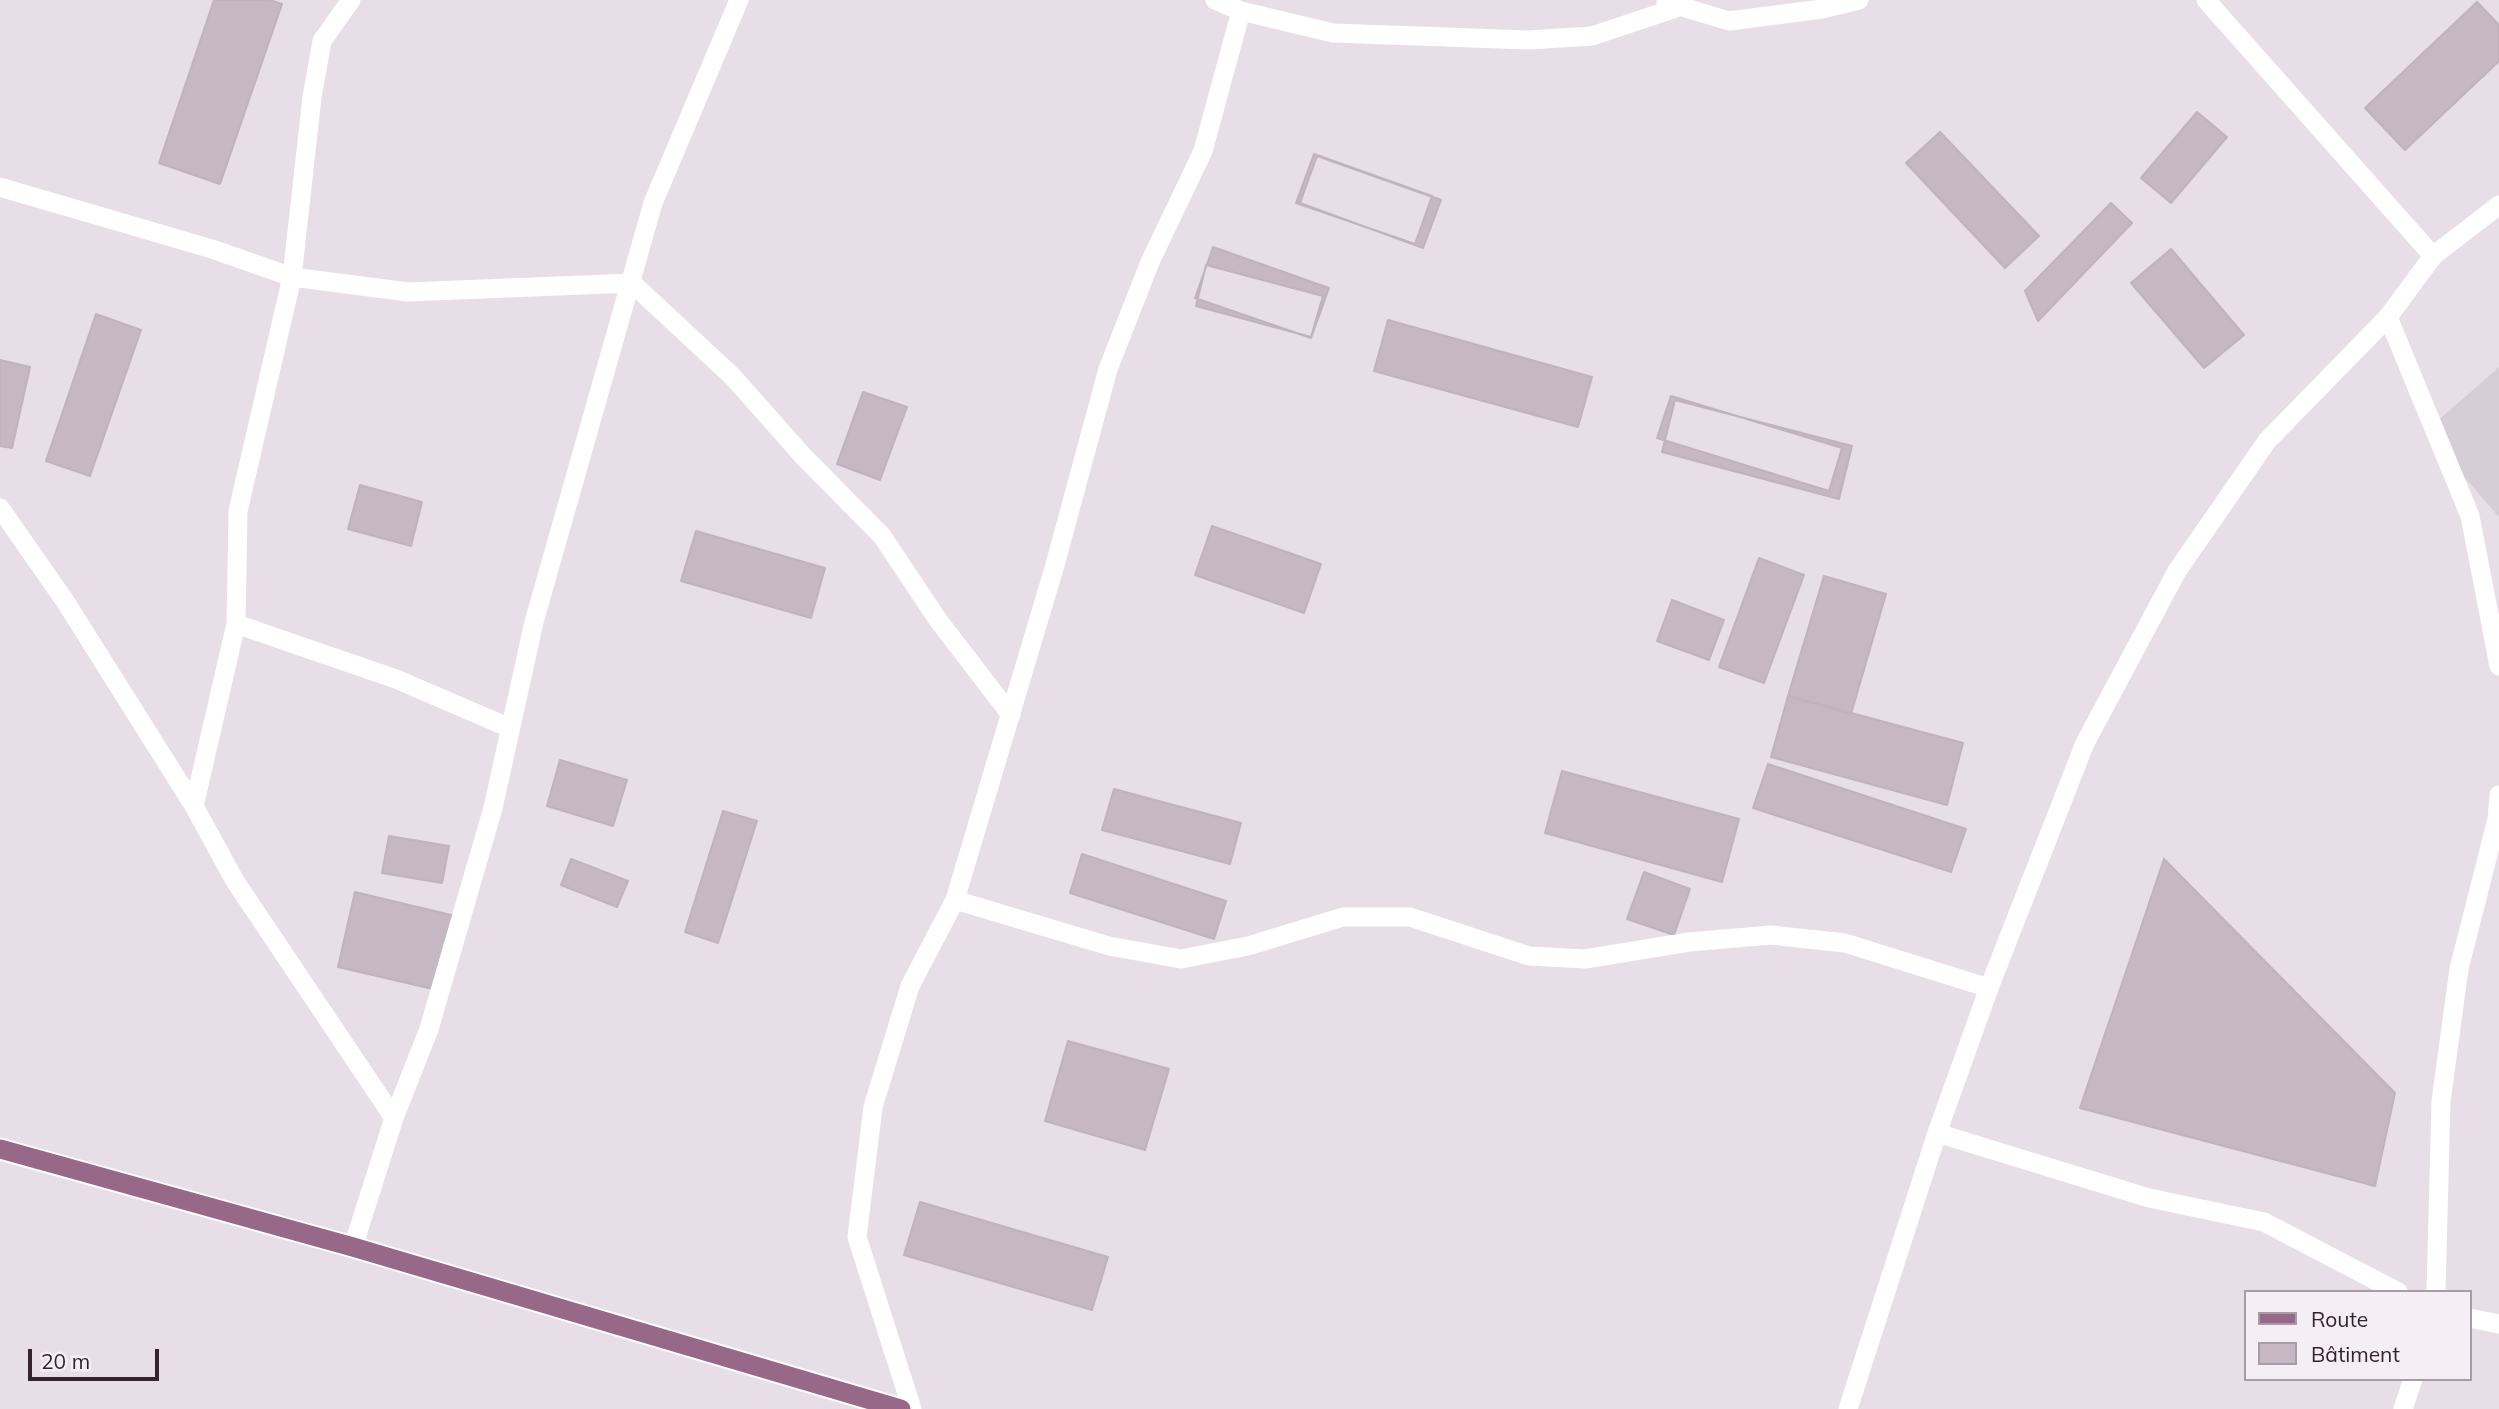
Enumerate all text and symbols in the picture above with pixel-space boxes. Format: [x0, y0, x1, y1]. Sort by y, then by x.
legend [2244, 1290, 2471, 1381]
text: Route [2311, 1306, 2368, 1332]
scale bar [32, 1336, 163, 1380]
text: Bâtiment [2311, 1341, 2400, 1367]
text: 20 m [41, 1348, 90, 1374]

